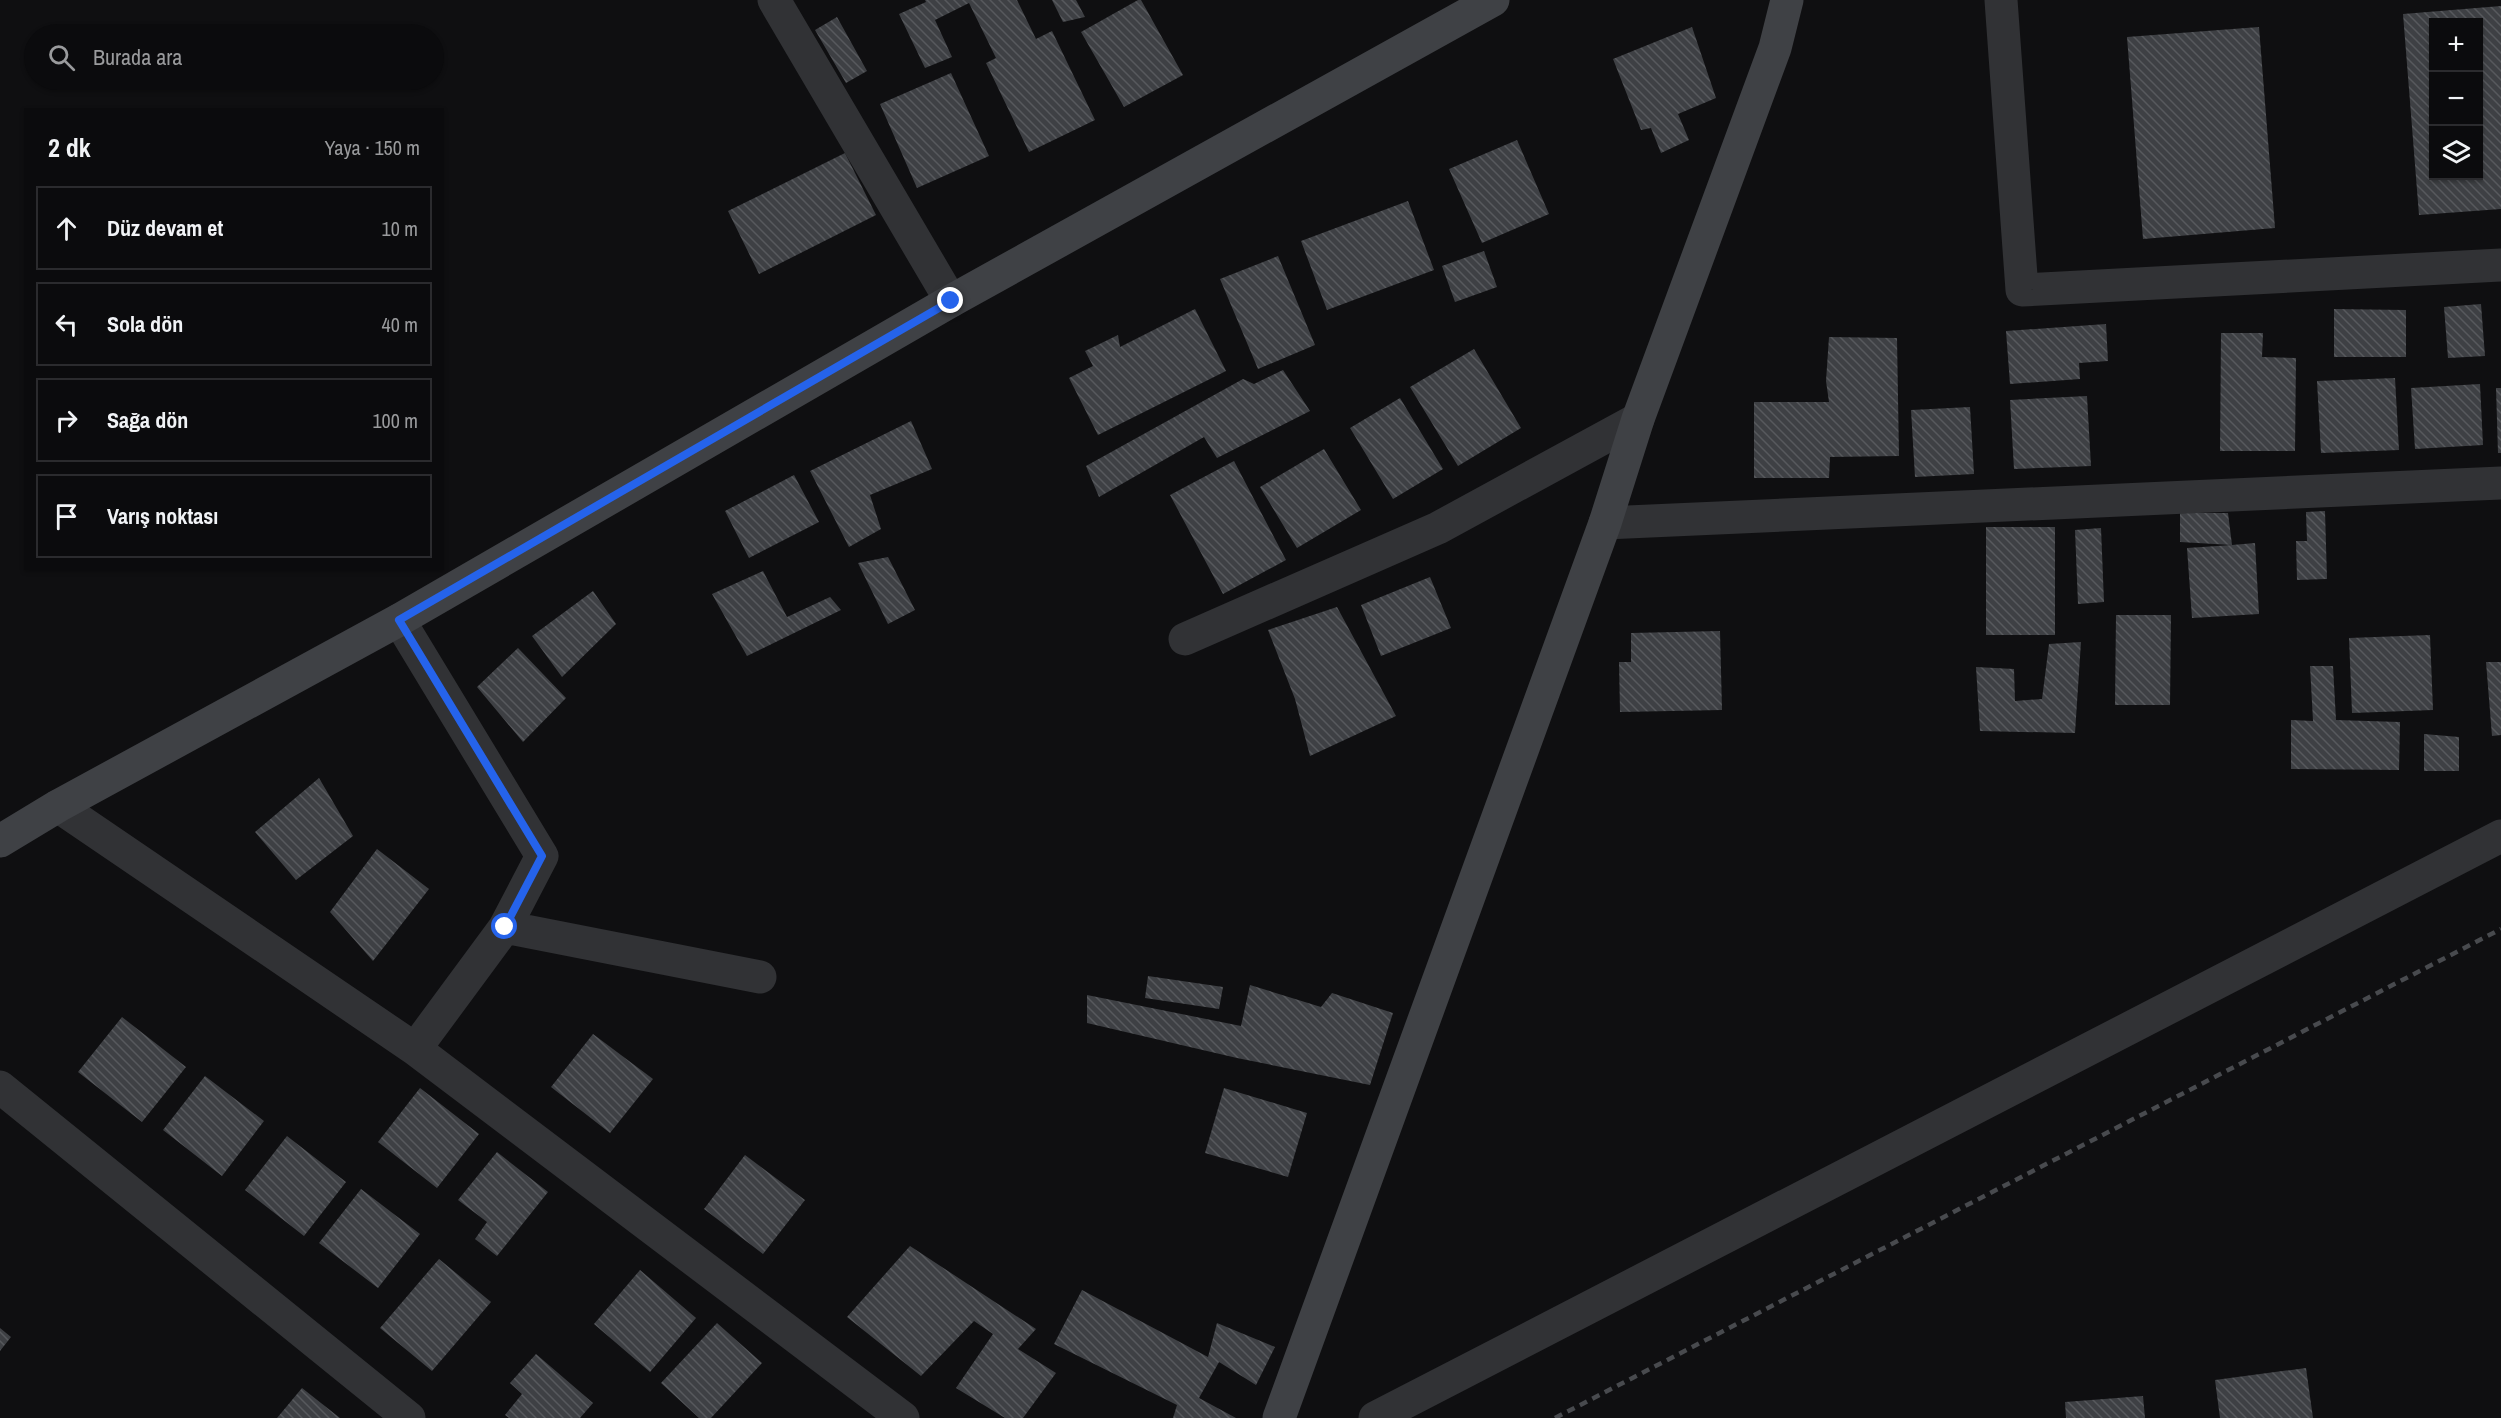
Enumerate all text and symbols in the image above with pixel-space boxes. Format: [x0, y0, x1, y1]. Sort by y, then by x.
map controls [2429, 18, 2483, 180]
button: + [2429, 18, 2483, 72]
search box [24, 24, 444, 90]
icon: search [45, 41, 78, 74]
text: Burada ara [93, 42, 182, 72]
button: − [2429, 72, 2483, 126]
button: layers [2429, 126, 2483, 180]
text: 2 dk [48, 130, 91, 165]
text: Yaya · 150 m [325, 134, 420, 161]
icon: ahead [50, 212, 83, 245]
text: Düz devam et [107, 213, 223, 243]
text: 10 m [382, 215, 418, 242]
route end [937, 287, 963, 313]
icon: left [50, 308, 83, 341]
text: Sola dön [107, 309, 183, 339]
text: 40 m [382, 311, 418, 338]
icon: right [50, 404, 83, 437]
text: Sağa dön [107, 405, 188, 435]
text: 100 m [372, 407, 418, 434]
icon: arrive [50, 500, 83, 533]
text: Varış noktası [107, 501, 218, 531]
route start [491, 913, 517, 939]

